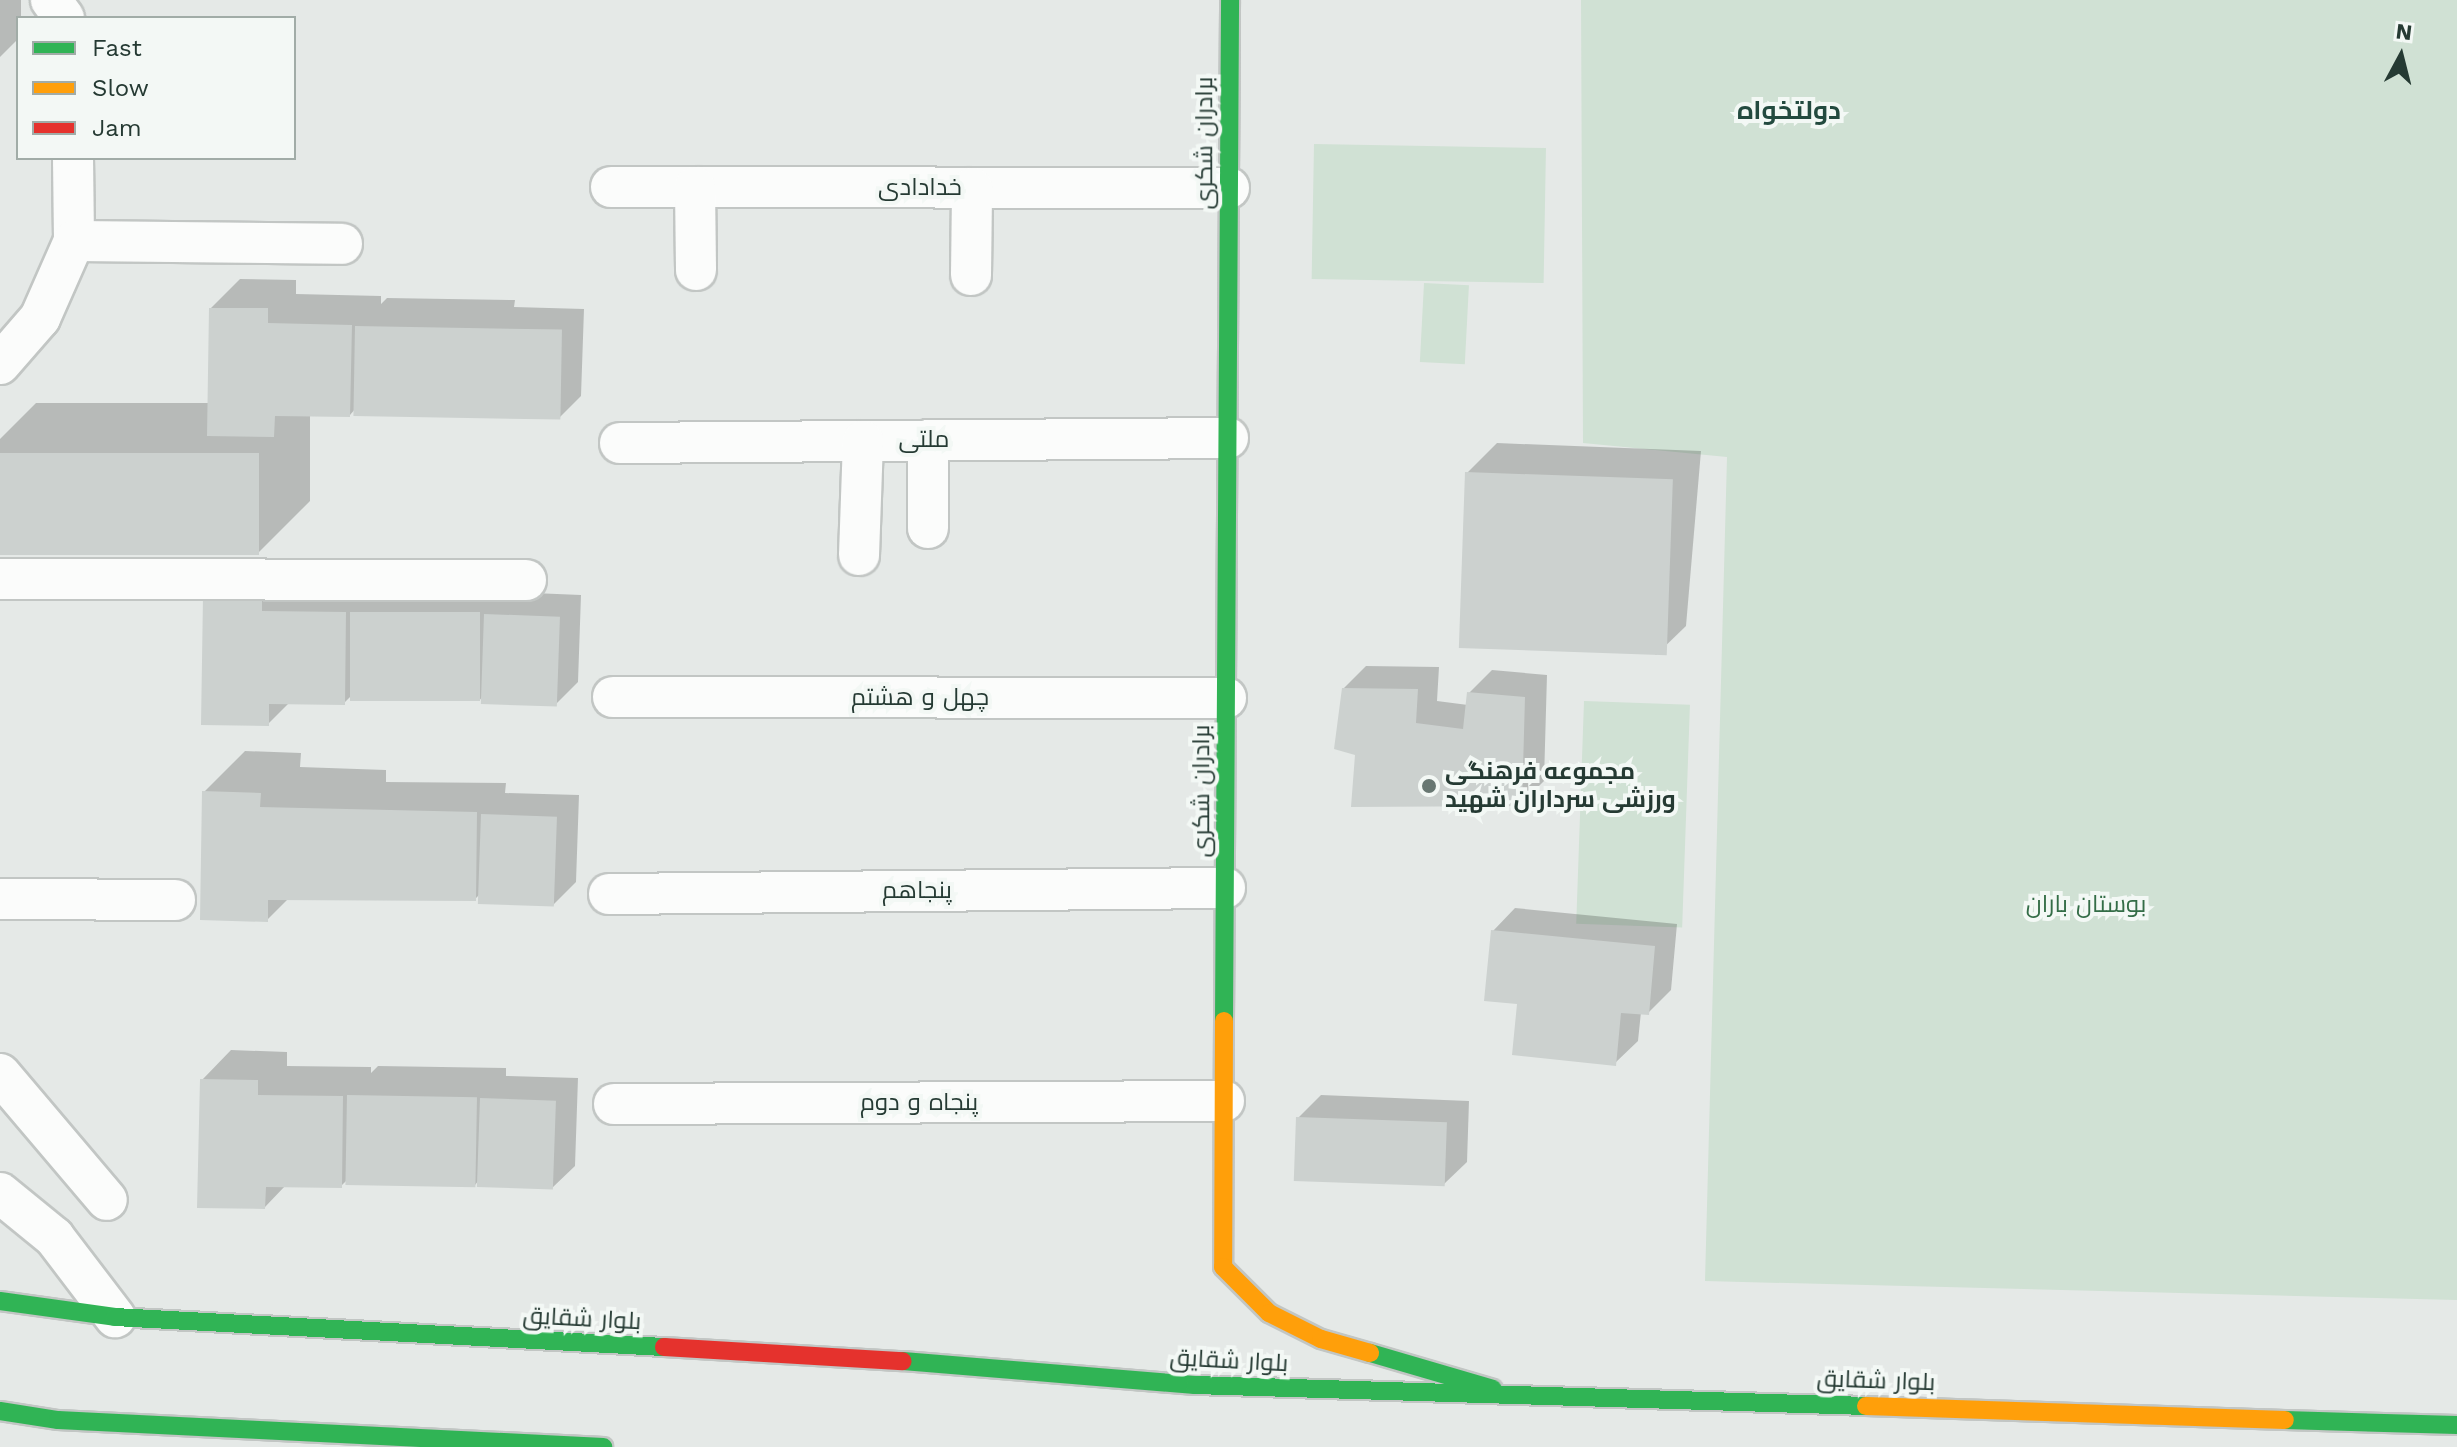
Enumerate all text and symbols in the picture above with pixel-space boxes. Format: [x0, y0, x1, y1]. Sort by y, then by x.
legend [16, 16, 296, 160]
north arrow [2361, 16, 2441, 96]
text: N [2394, 18, 2414, 45]
text: Fast [92, 34, 142, 62]
text: Slow [92, 74, 149, 102]
street label: برادران شکری [1191, 77, 1219, 209]
district label: دولتخواه [1737, 95, 1841, 127]
text: Jam [92, 114, 142, 142]
street label: خدادادی [878, 174, 962, 202]
street label: ملتی [898, 426, 950, 454]
street label: چهل و هشتم [851, 684, 989, 712]
street label: برادران شکری [1188, 725, 1216, 857]
place label: مجموعه فرهنگی ورزشی سرداران شهید [1445, 758, 1676, 814]
marker: مجموعه فرهنگی ورزشی سرداران شهید [1420, 777, 1438, 795]
street label: پنجاهم [882, 877, 952, 905]
park label: بوستان باران [2026, 891, 2146, 919]
street label: پنجاه و دوم [860, 1089, 978, 1117]
street label: بلوار شقایق [522, 1302, 642, 1336]
street label: بلوار شقایق [1169, 1344, 1289, 1378]
street label: بلوار شقایق [1816, 1365, 1936, 1397]

